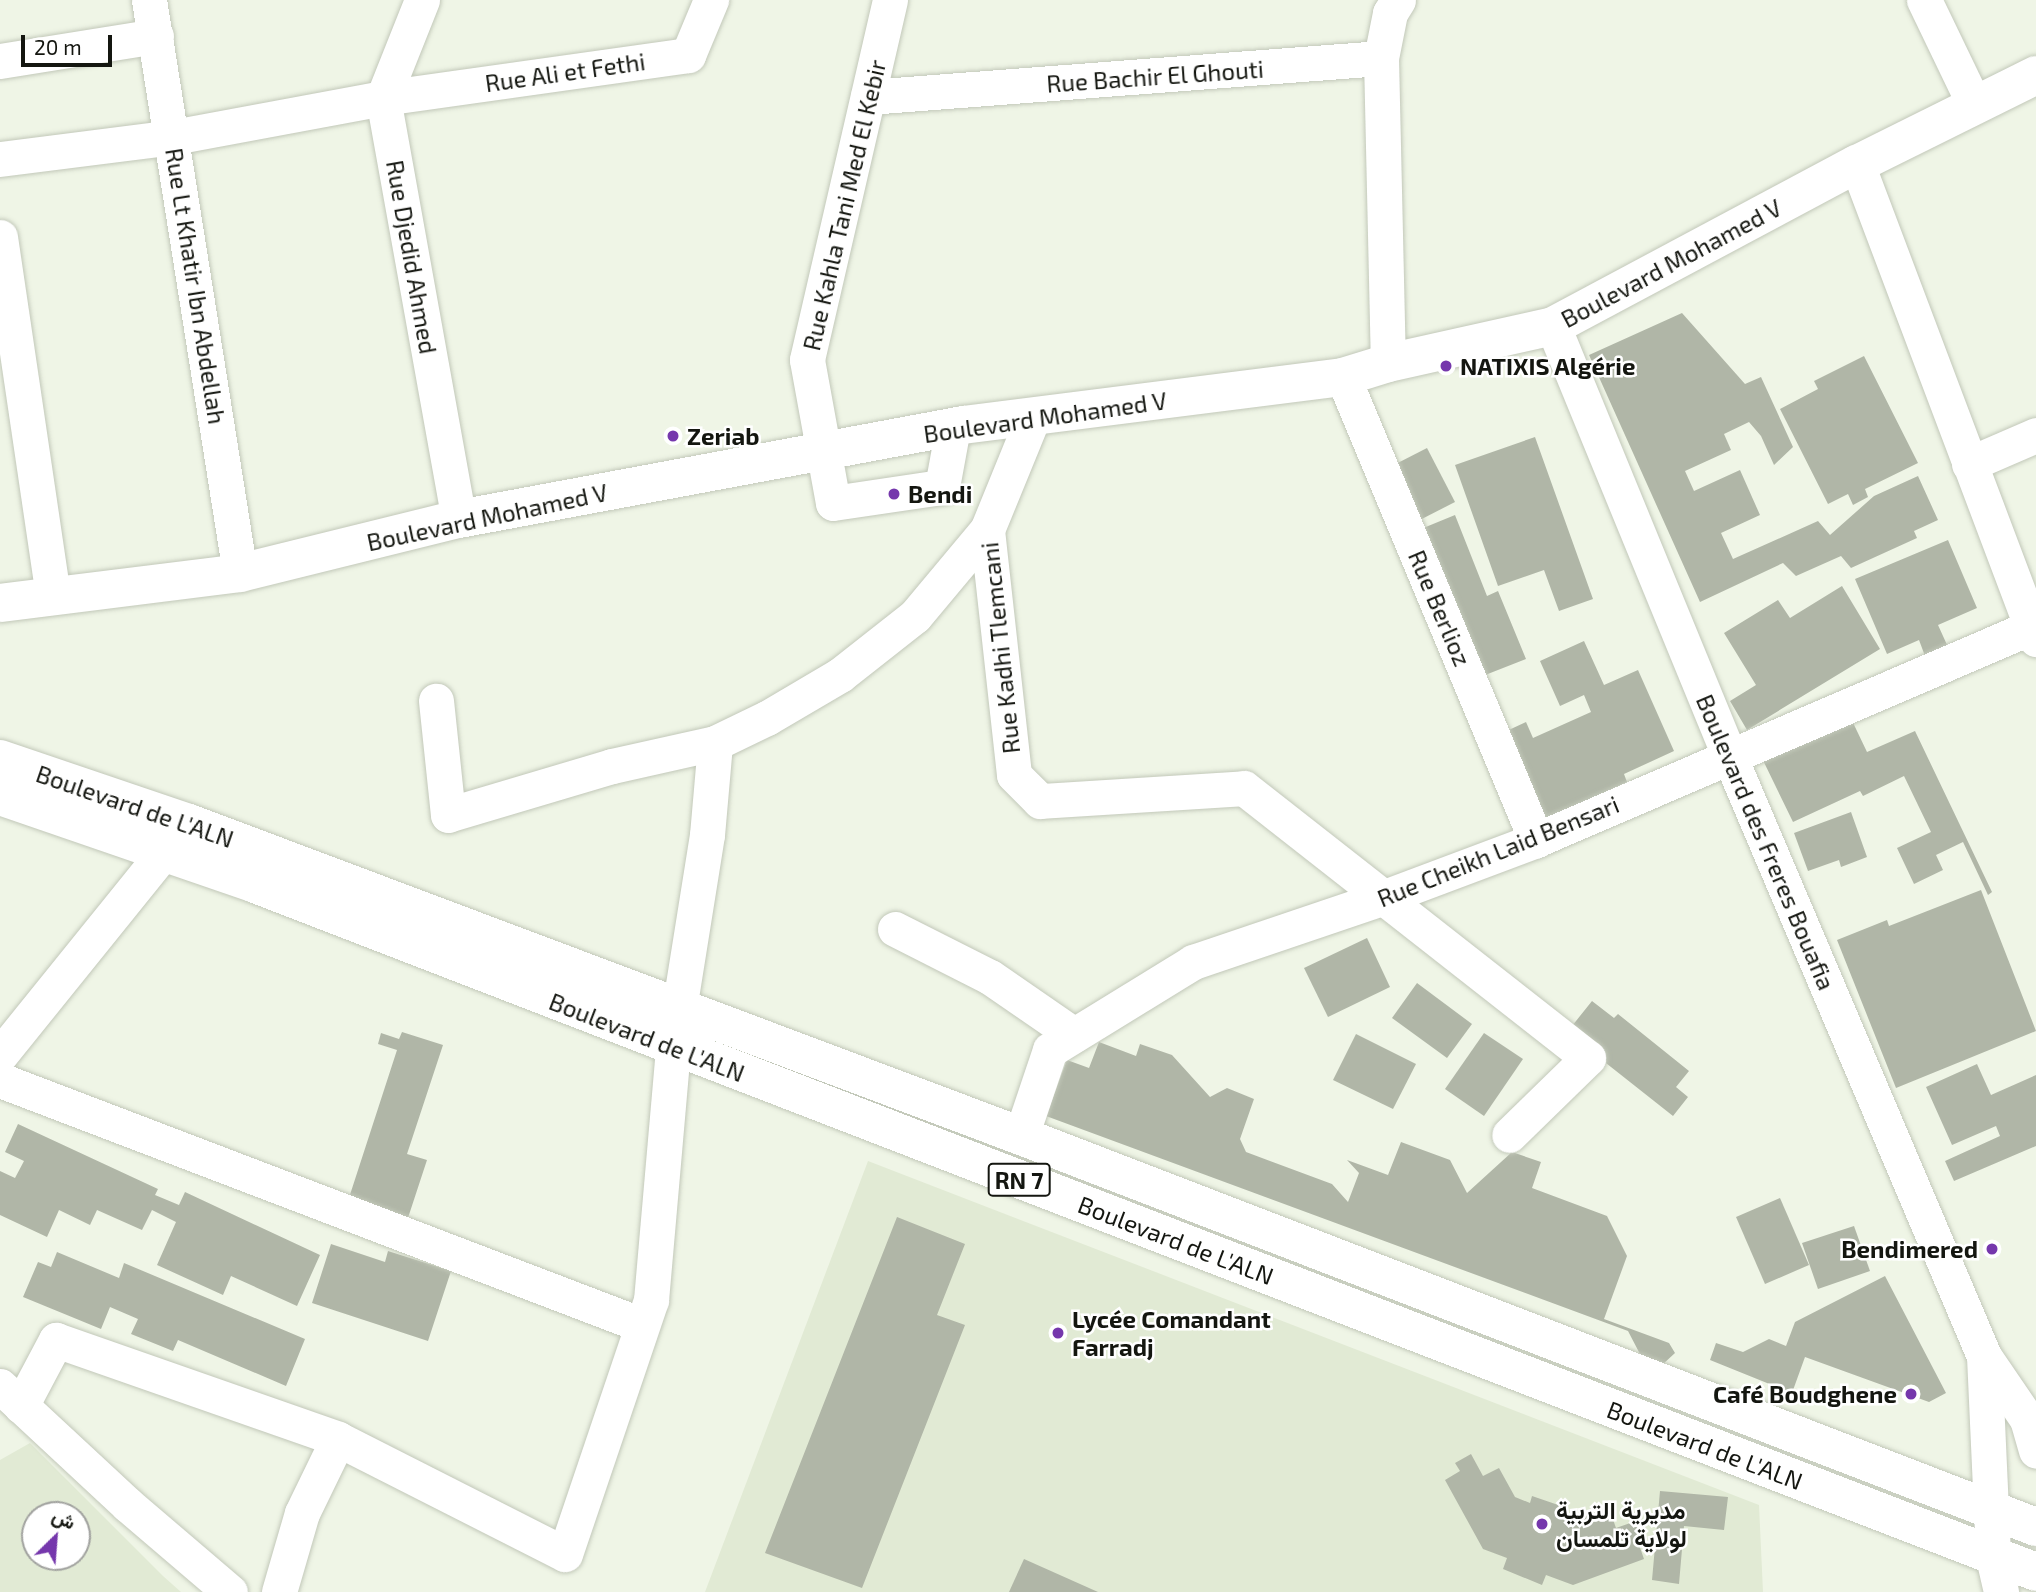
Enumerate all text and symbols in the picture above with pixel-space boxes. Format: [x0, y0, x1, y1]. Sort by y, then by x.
scale bar [24, 21, 116, 65]
text: 20 m [34, 34, 82, 59]
street label: Rue Ali et Fethi [483, 46, 647, 98]
street label: Rue Bachir El Ghouti [1045, 54, 1265, 98]
street label: Rue Kahla Tani Med El Kebir [796, 56, 892, 354]
street label: Rue Lt Khatir Ibn Abdellah [160, 145, 232, 427]
street label: Rue Djedid Ahmed [381, 158, 443, 356]
street label: Boulevard Mohamed V [1556, 193, 1786, 333]
place label: NATIXIS Algérie [1460, 352, 1636, 380]
marker: NATIXIS Algérie [1438, 358, 1454, 374]
street label: Boulevard Mohamed V [921, 386, 1169, 448]
place label: Zeriab [687, 422, 759, 450]
marker: Zeriab [665, 428, 681, 444]
street label: Boulevard Mohamed V [364, 477, 610, 557]
place label: Bendi [908, 480, 972, 508]
marker: Bendi [886, 486, 902, 502]
street label: Rue Kadhi Tlemcani [975, 541, 1025, 755]
street label: Rue Berlioz [1403, 546, 1477, 670]
street label: Boulevard des Freres Bouafia [1691, 690, 1841, 994]
street label: Boulevard de L'ALN [32, 759, 238, 853]
street label: Rue Cheikh Laid Bensari [1373, 789, 1623, 913]
street label: Boulevard de L'ALN [545, 986, 749, 1088]
road number: RN 7 [988, 1161, 1050, 1200]
street label: Boulevard de L'ALN [1074, 1189, 1278, 1291]
place label: Bendimered [1841, 1235, 1978, 1263]
marker: Bendimered [1984, 1241, 2000, 1257]
place label: Lycée Comandant Farradj [1072, 1305, 1271, 1361]
marker: Lycée Comandant Farradj [1050, 1325, 1066, 1341]
place label: Café Boudghene [1713, 1380, 1897, 1408]
marker: Café Boudghene [1903, 1386, 1919, 1402]
street label: Boulevard de L'ALN [1603, 1394, 1807, 1496]
place label: مديرية التربية لولاية تلمسان [1556, 1496, 1687, 1552]
north arrow [21, 1501, 91, 1571]
text: ش [49, 1503, 79, 1534]
marker: مديرية التربية لولاية تلمسان [1534, 1516, 1550, 1532]

